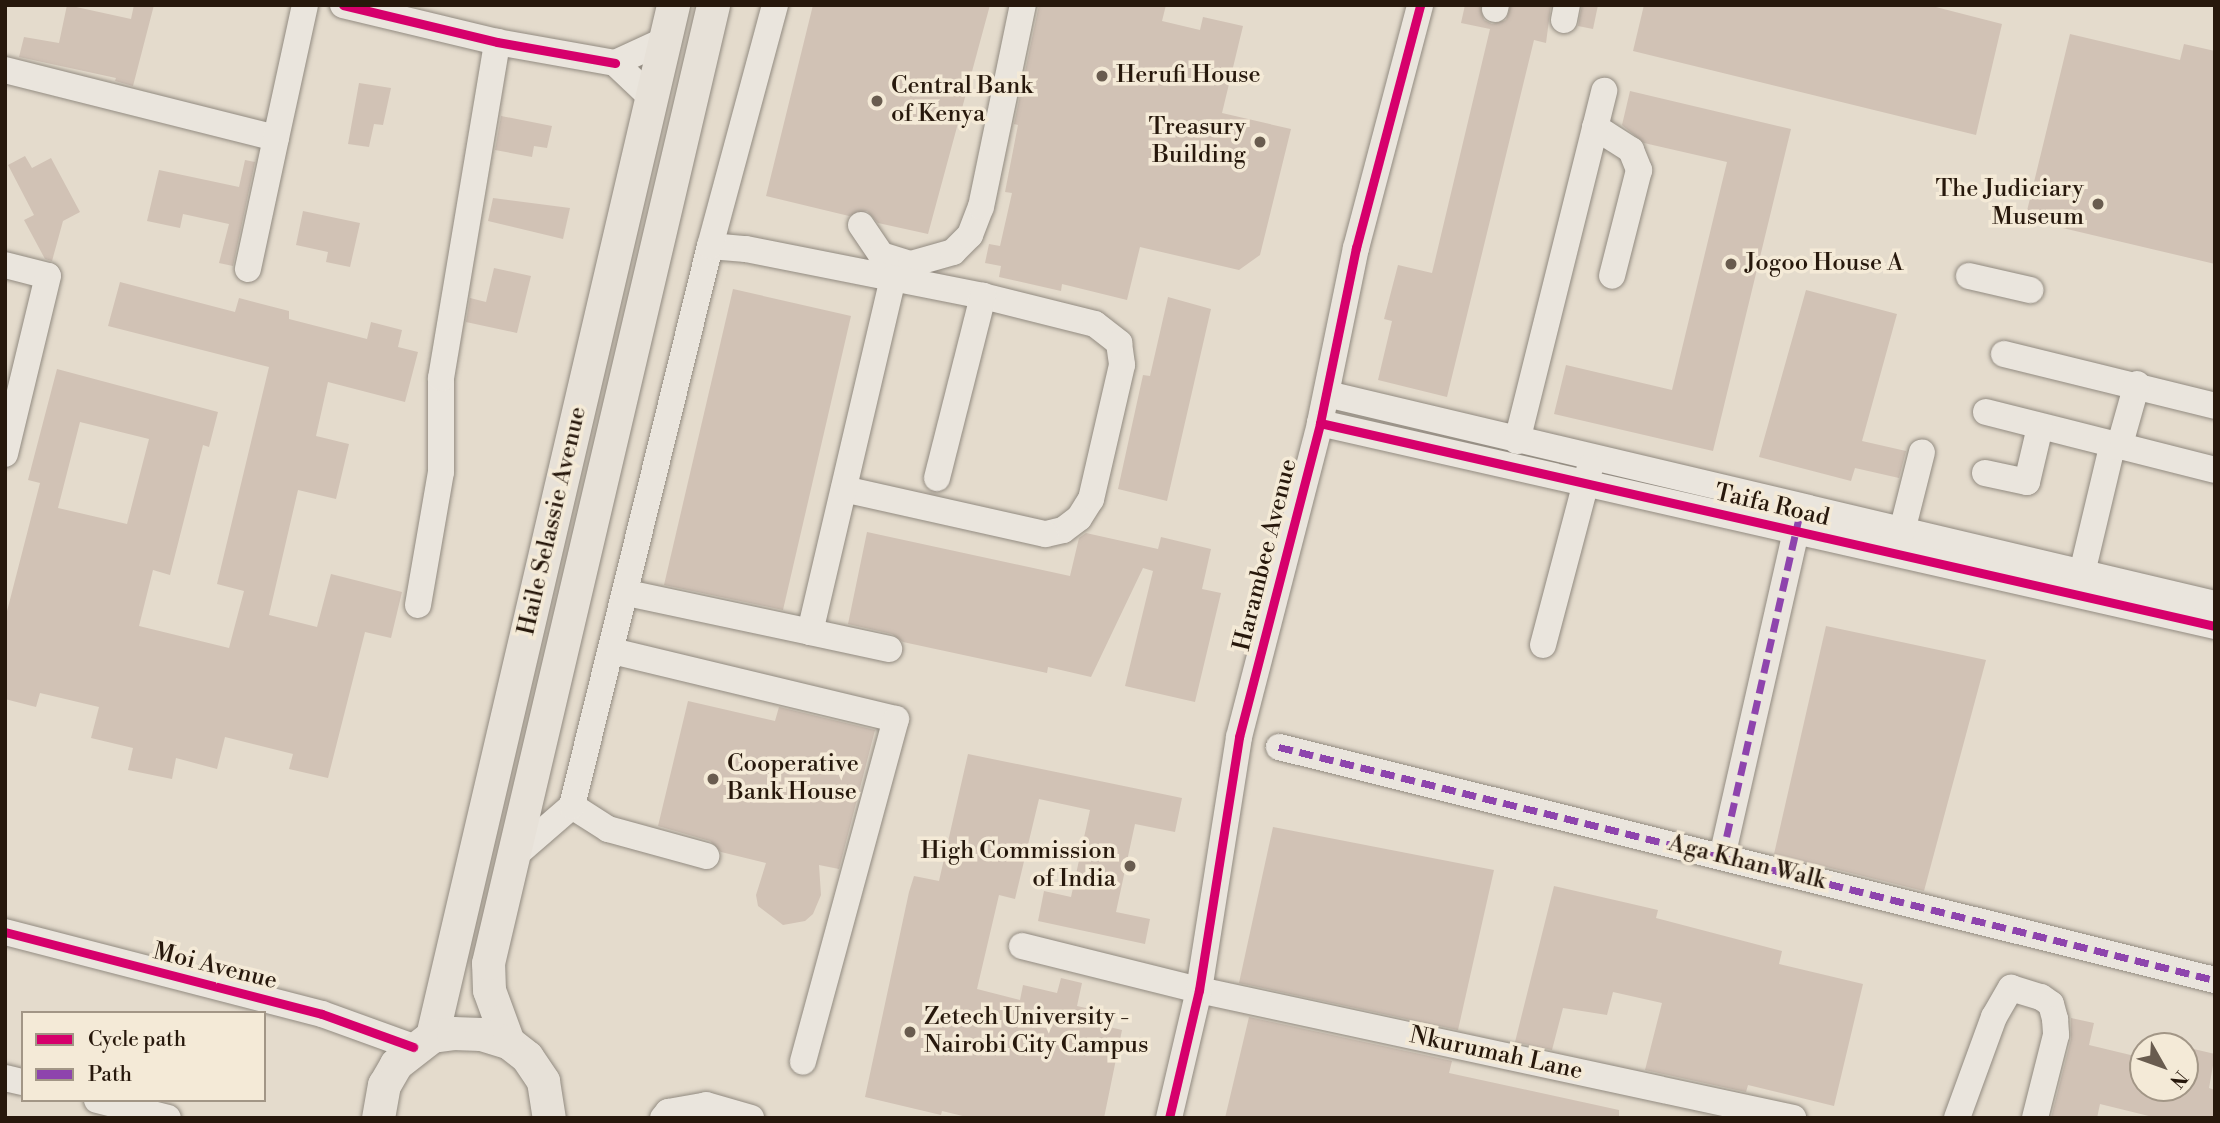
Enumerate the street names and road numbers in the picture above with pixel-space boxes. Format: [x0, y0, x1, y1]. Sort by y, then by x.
street label: Haile Selassie Avenue [513, 404, 593, 638]
street label: Harambee Avenue [1228, 456, 1304, 654]
street label: Taifa Road [1712, 479, 1832, 533]
street label: Aga Khan Walk [1665, 829, 1829, 897]
street label: Moi Avenue [150, 938, 280, 996]
street label: Nkurumah Lane [1407, 1022, 1585, 1086]

